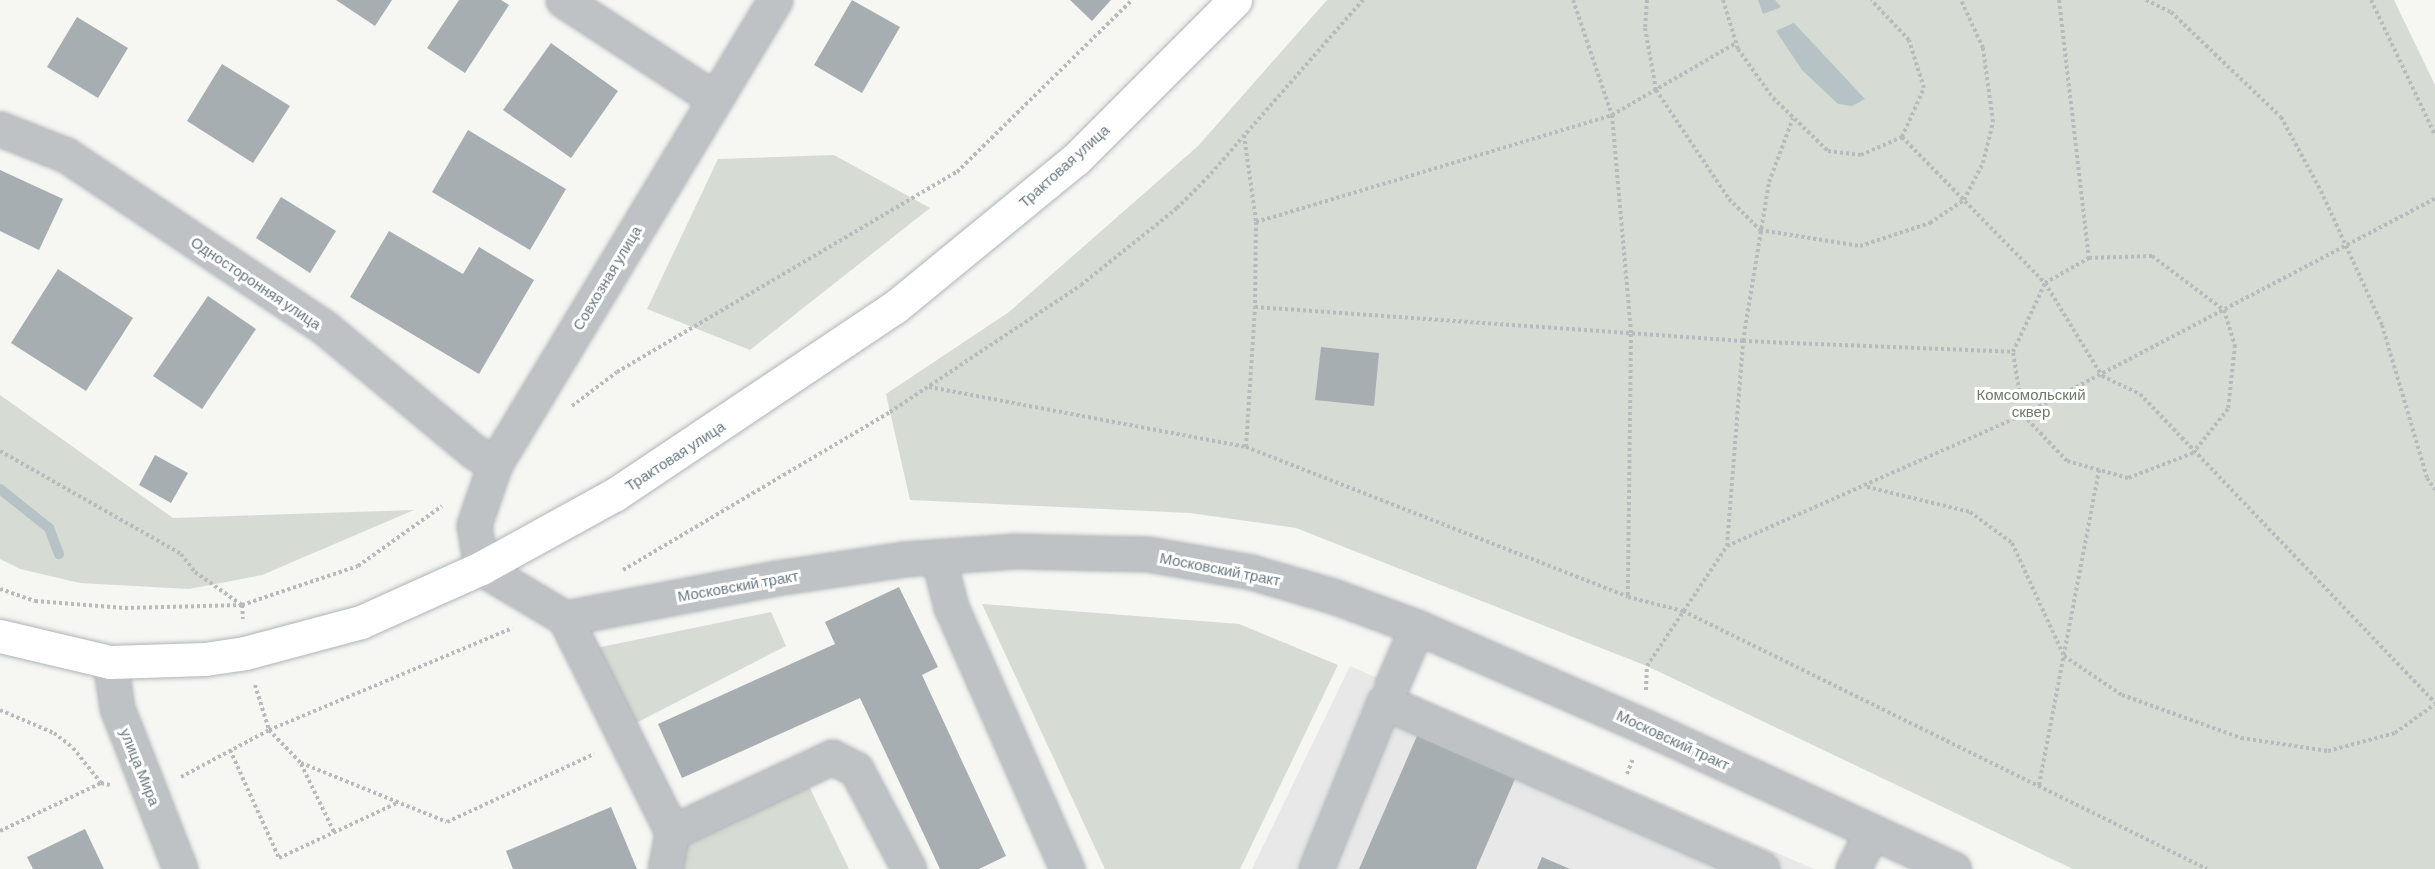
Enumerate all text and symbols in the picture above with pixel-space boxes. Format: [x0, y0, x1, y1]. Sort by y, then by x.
street label: Трактовая улица [1015, 121, 1113, 211]
street label: Совхозная улица [569, 223, 645, 333]
street label: Односторонняя улица [188, 233, 324, 333]
park label: Комсомольский сквер [1976, 385, 2086, 420]
street label: Трактовая улица [622, 417, 728, 495]
street label: Московский тракт [1158, 548, 1282, 590]
street label: Московский тракт [676, 567, 800, 605]
street label: Московский тракт [1614, 706, 1732, 774]
street label: улица Мира [116, 726, 164, 808]

